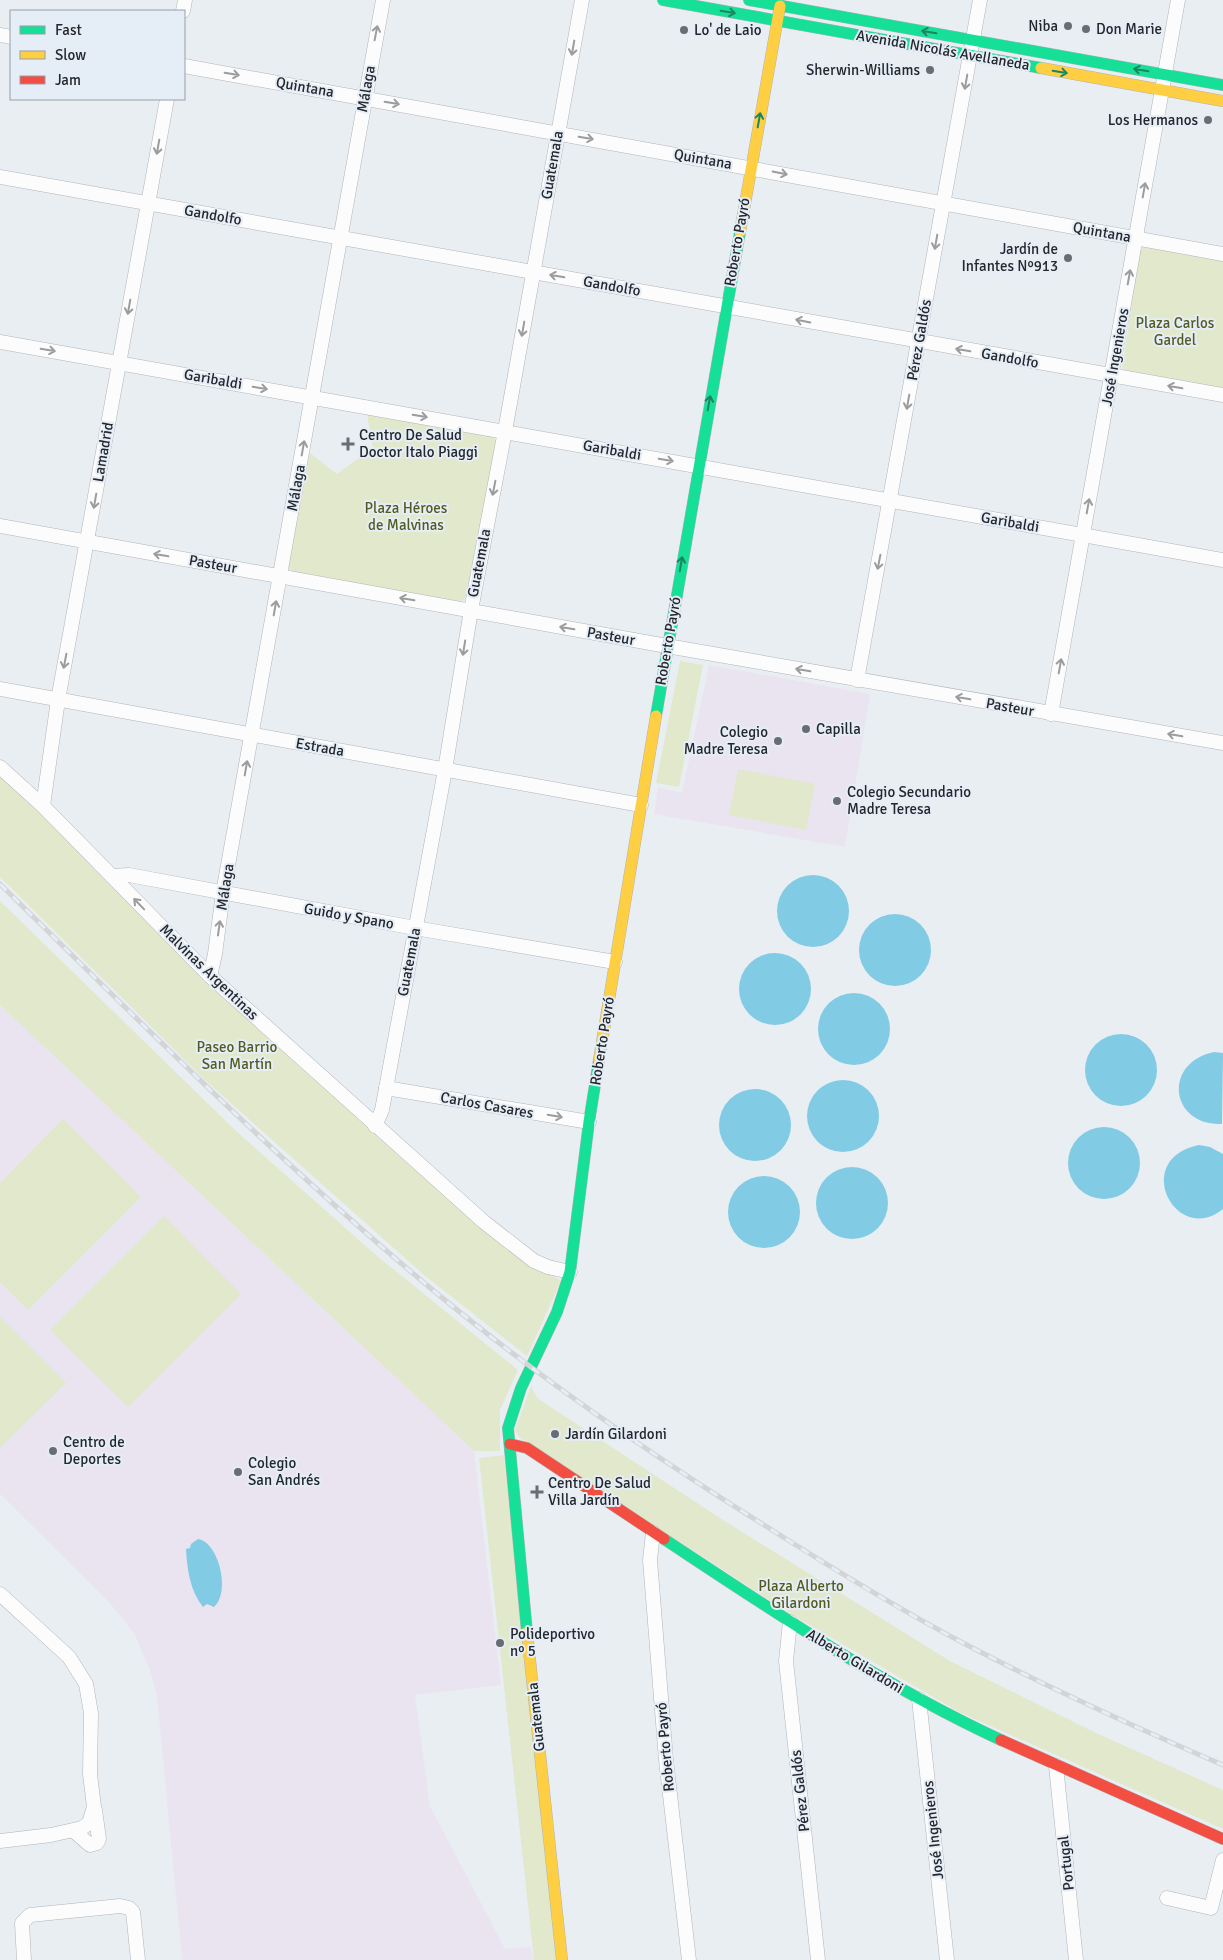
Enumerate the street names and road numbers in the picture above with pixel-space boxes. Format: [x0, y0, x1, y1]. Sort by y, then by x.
street label: Avenida Nicolás Avellaneda [855, 26, 1031, 74]
street label: Málaga [353, 64, 379, 114]
street label: Quintana [274, 73, 336, 101]
street label: Guatemala [537, 129, 567, 201]
street label: Quintana [672, 145, 734, 173]
street label: Roberto Payró [720, 196, 754, 288]
street label: Gandolfo [183, 201, 243, 229]
street label: Quintana [1071, 218, 1133, 246]
street label: Gandolfo [582, 272, 642, 300]
street label: Pérez Galdós [903, 298, 935, 382]
street label: José Ingenieros [1098, 306, 1133, 407]
street label: Gandolfo [980, 344, 1040, 372]
street label: Garibaldi [182, 365, 244, 393]
street label: Lamadrid [89, 421, 117, 483]
street label: Garibaldi [581, 436, 643, 464]
street label: Málaga [283, 463, 309, 513]
street label: Garibaldi [979, 508, 1041, 536]
street label: Guatemala [464, 527, 494, 599]
street label: Pasteur [187, 551, 239, 577]
street label: Roberto Payró [651, 595, 685, 687]
street label: Pasteur [585, 623, 637, 649]
street label: Pasteur [984, 694, 1036, 720]
street label: Estrada [294, 734, 346, 760]
street label: Málaga [212, 862, 238, 912]
street label: Guido y Spano [303, 899, 396, 933]
street label: Malvinas Argentinas [156, 920, 262, 1024]
street label: Guatemala [394, 926, 424, 998]
street label: Roberto Payró [586, 995, 618, 1087]
street label: Carlos Casares [439, 1088, 535, 1122]
street label: Alberto Gilardoni [803, 1625, 907, 1697]
street label: Guatemala [523, 1681, 549, 1753]
street label: Roberto Payró [652, 1701, 678, 1792]
street label: Pérez Galdós [787, 1749, 813, 1833]
street label: José Ingenieros [919, 1779, 947, 1880]
street label: Portugal [1054, 1835, 1078, 1891]

